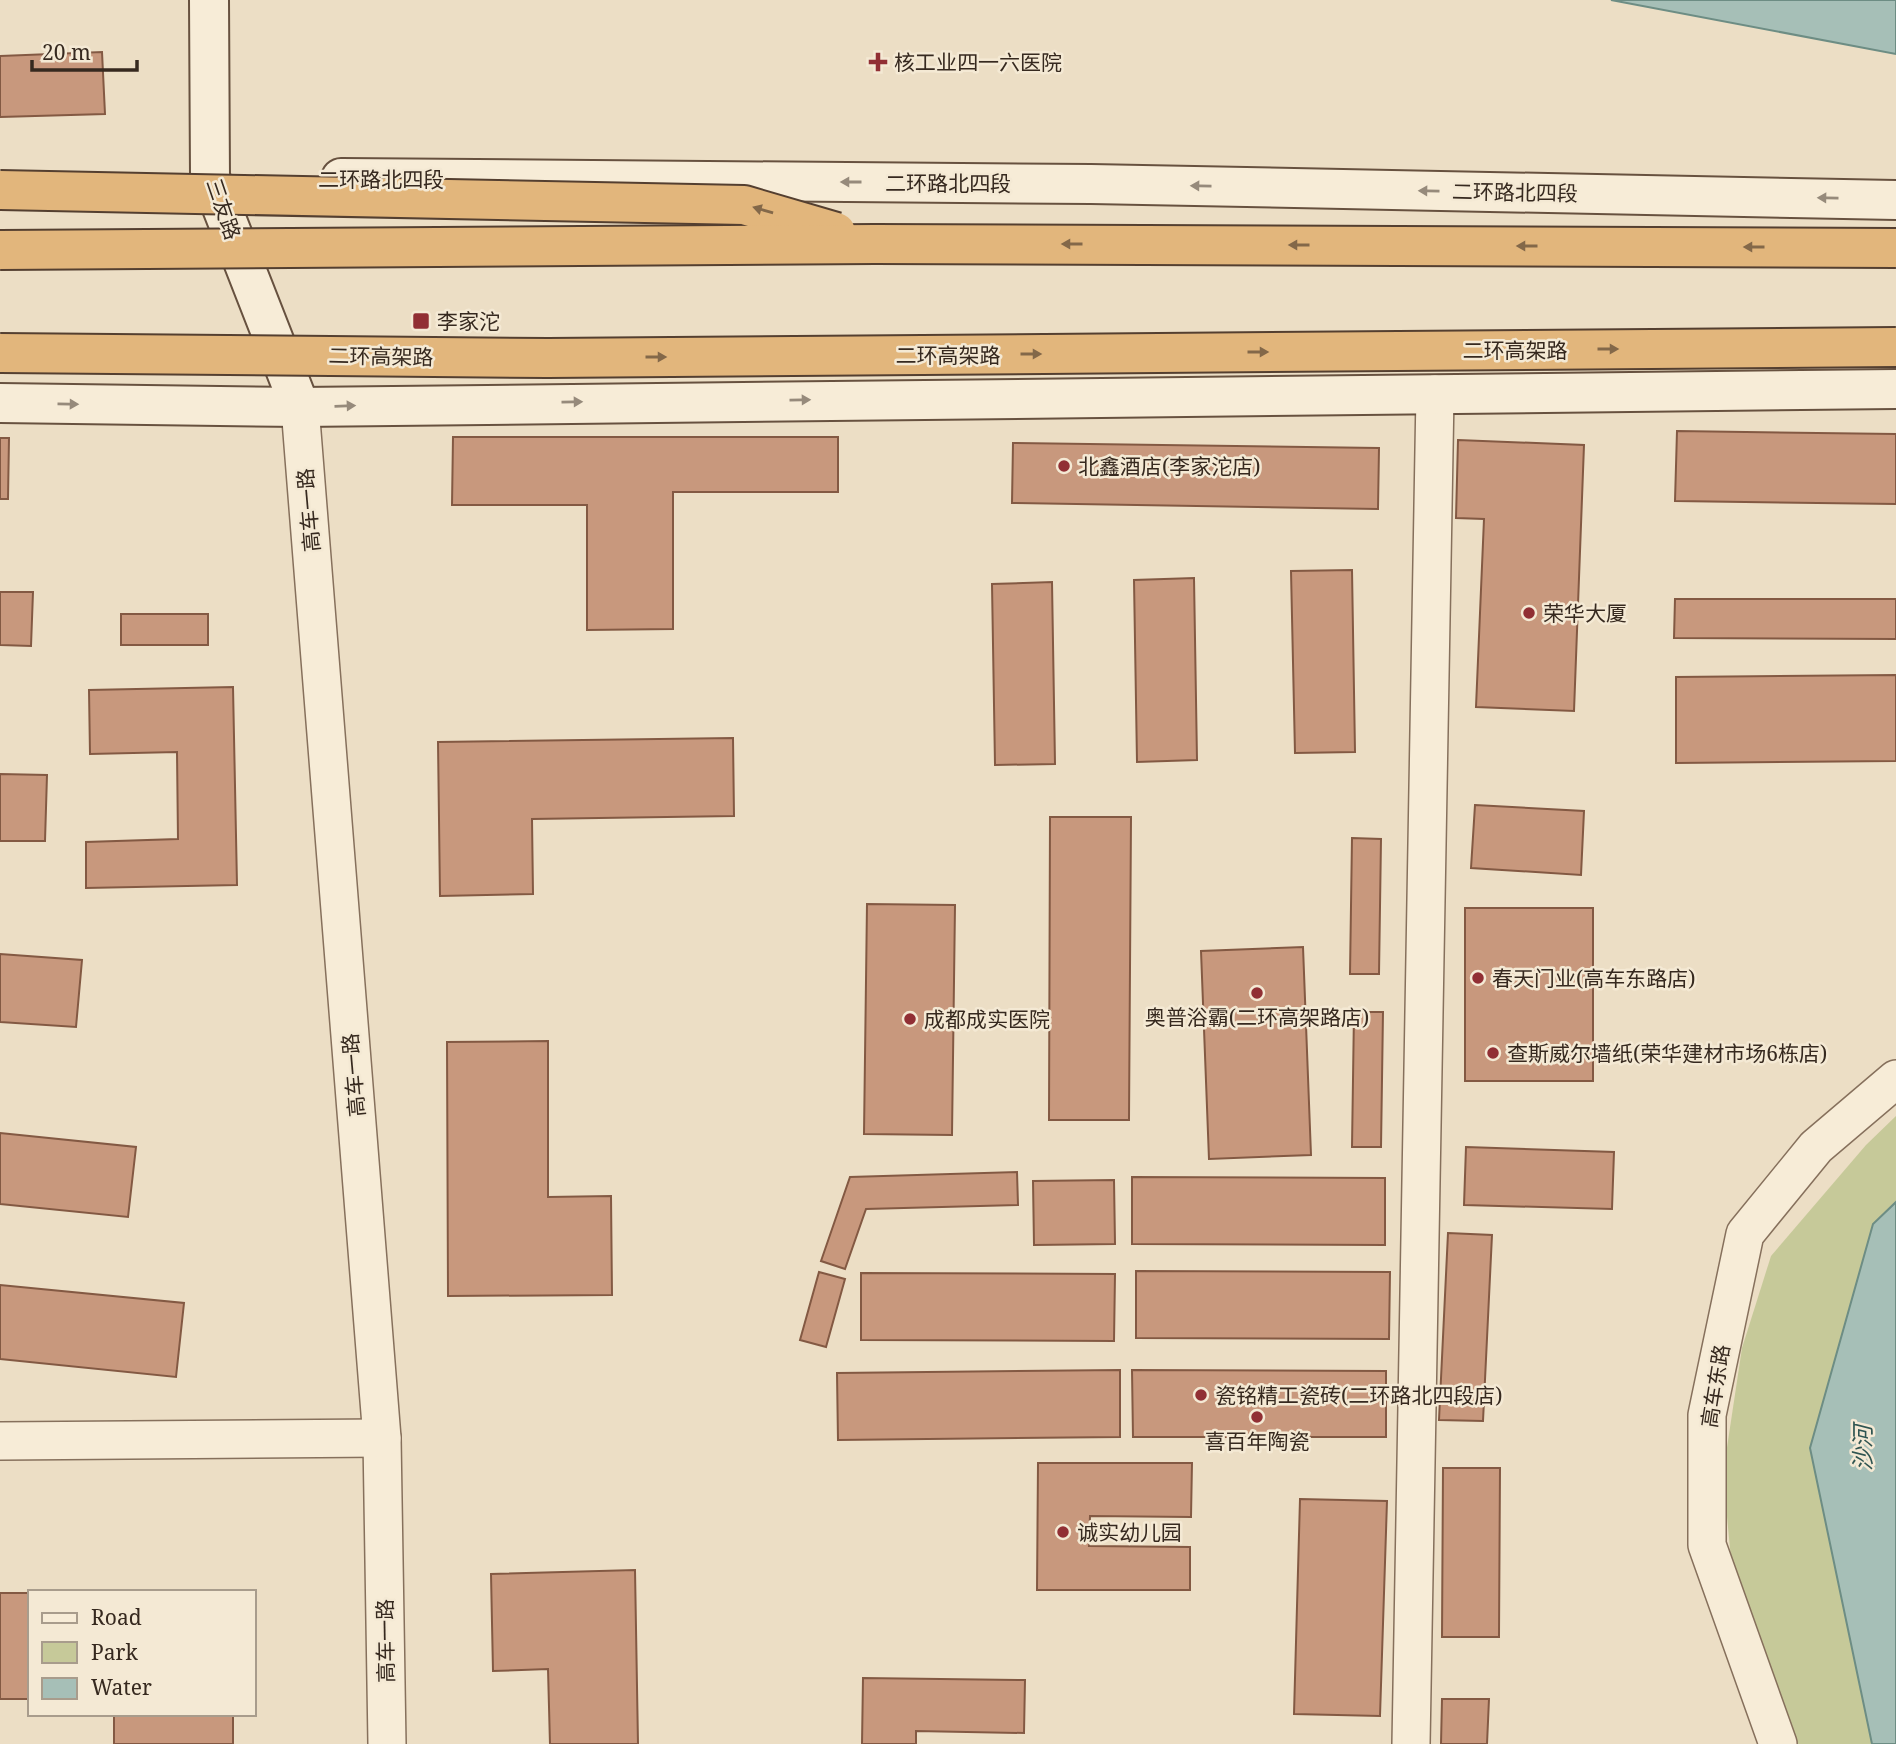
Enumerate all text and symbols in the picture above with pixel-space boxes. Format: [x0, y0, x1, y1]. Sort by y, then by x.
scale bar [32, 28, 136, 72]
text: 20 m [42, 38, 91, 66]
place label: 核工业四一六医院 [894, 48, 1062, 76]
marker: 核工业四一六医院 [868, 52, 888, 72]
street label: 二环路北四段 [318, 165, 444, 193]
street label: 二环路北四段 [885, 169, 1011, 197]
street label: 三友路 [201, 175, 247, 243]
one-way arrow [840, 176, 862, 188]
street label: 二环路北四段 [1452, 177, 1578, 207]
one-way arrow [1190, 181, 1212, 192]
one-way arrow [1418, 185, 1440, 196]
one-way arrow [1817, 192, 1839, 204]
one-way arrow [752, 205, 773, 215]
one-way arrow [1061, 238, 1083, 250]
one-way arrow [1288, 239, 1310, 251]
one-way arrow [1516, 240, 1538, 252]
one-way arrow [1743, 241, 1765, 253]
place label: 李家沱 [437, 307, 500, 335]
marker: 李家沱 [411, 311, 431, 331]
street label: 二环高架路 [1463, 336, 1568, 364]
street label: 二环高架路 [328, 341, 434, 371]
street label: 二环高架路 [896, 341, 1001, 369]
one-way arrow [1597, 343, 1619, 355]
one-way arrow [1247, 346, 1269, 358]
one-way arrow [1020, 348, 1042, 360]
one-way arrow [645, 351, 667, 363]
one-way arrow [789, 394, 811, 405]
one-way arrow [561, 396, 583, 408]
one-way arrow [57, 398, 79, 410]
one-way arrow [334, 400, 356, 412]
place label: 北鑫酒店(李家沱店) [1078, 452, 1261, 480]
marker: 北鑫酒店(李家沱店) [1056, 458, 1072, 474]
street label: 高车一路 [290, 467, 326, 553]
place label: 荣华大厦 [1543, 599, 1627, 627]
marker: 荣华大厦 [1521, 605, 1537, 621]
place label: 春天门业(高车东路店) [1492, 964, 1696, 992]
marker: 春天门业(高车东路店) [1470, 970, 1486, 986]
marker: 奥普浴霸(二环高架路店) [1249, 985, 1265, 1001]
place label: 奥普浴霸(二环高架路店) [1145, 1003, 1369, 1031]
place label: 成都成实医院 [924, 1005, 1050, 1033]
marker: 成都成实医院 [902, 1011, 918, 1027]
street label: 高车一路 [335, 1032, 371, 1118]
place label: 查斯威尔墙纸(荣华建材市场6栋店) [1507, 1039, 1827, 1067]
marker: 查斯威尔墙纸(荣华建材市场6栋店) [1485, 1045, 1501, 1061]
street label: 高车东路 [1695, 1342, 1735, 1430]
place label: 瓷铭精工瓷砖(二环路北四段店) [1215, 1381, 1503, 1409]
marker: 瓷铭精工瓷砖(二环路北四段店) [1193, 1387, 1209, 1403]
marker: 喜百年陶瓷 [1249, 1409, 1265, 1425]
water label: 沙河 [1846, 1421, 1878, 1471]
place label: 喜百年陶瓷 [1205, 1427, 1310, 1455]
place label: 诚实幼儿园 [1077, 1518, 1182, 1546]
marker: 诚实幼儿园 [1055, 1524, 1071, 1540]
legend [28, 1590, 256, 1716]
street label: 高车一路 [370, 1599, 400, 1683]
text: Road [91, 1603, 142, 1631]
text: Park [91, 1638, 138, 1666]
text: Water [91, 1673, 152, 1701]

